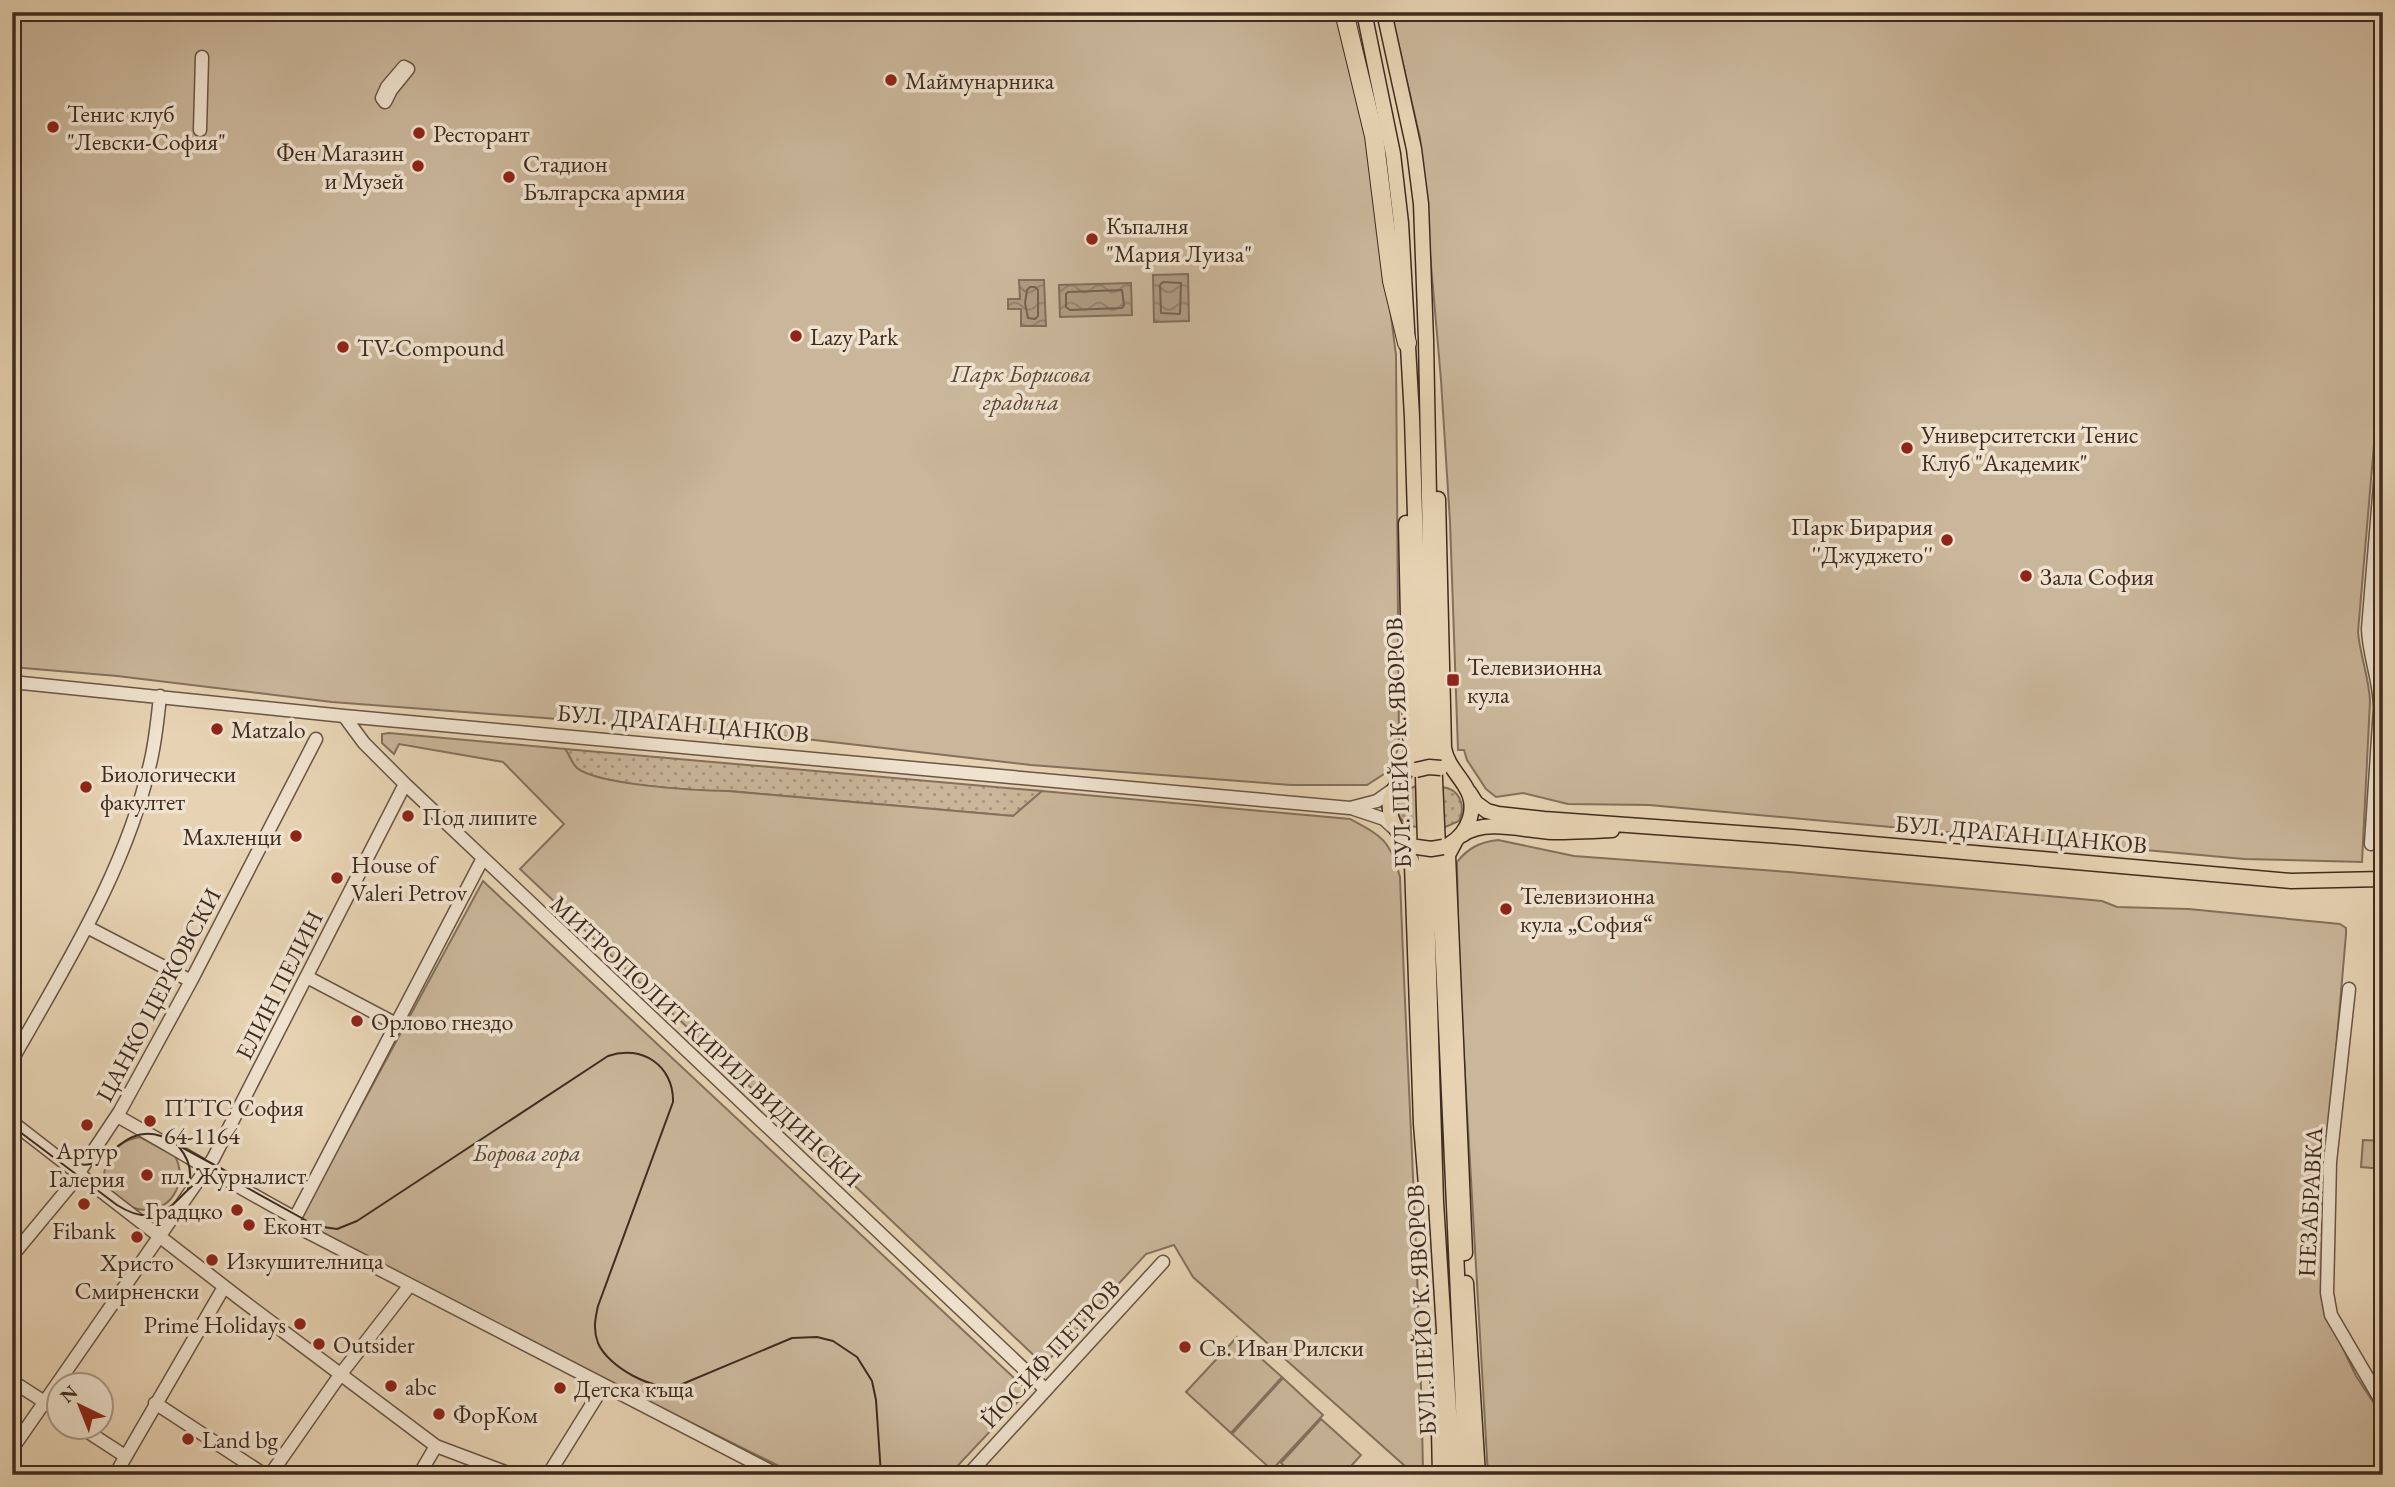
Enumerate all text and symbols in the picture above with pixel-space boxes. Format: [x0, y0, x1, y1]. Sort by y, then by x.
place label: Маймунарника [905, 65, 1055, 96]
marker: Маймунарника [883, 72, 899, 88]
place label: Тенис клуб "Левски-София" [67, 98, 226, 157]
place label: Ресторант [433, 118, 530, 149]
marker: Тенис клуб "Левски-София" [45, 119, 61, 135]
marker: Ресторант [411, 125, 427, 141]
place label: Фен Магазин и Музей [276, 137, 404, 196]
place label: Стадион Българска армия [523, 148, 686, 207]
marker: Фен Магазин и Музей [410, 158, 426, 174]
marker: Стадион Българска армия [501, 169, 517, 185]
place label: Къпалня "Мария Луиза" [1106, 210, 1252, 269]
marker: Къпалня "Мария Луиза" [1084, 231, 1100, 247]
place label: Lazy Park [810, 321, 899, 352]
marker: Lazy Park [788, 328, 804, 344]
place label: TV-Compound [357, 332, 505, 363]
marker: TV-Compound [335, 339, 351, 355]
park label: Парк Борисова градина [950, 358, 1091, 417]
place label: Университетски Тенис Клуб "Академик" [1920, 419, 2139, 478]
marker: Университетски Тенис Клуб "Академик" [1899, 440, 1915, 456]
place label: Парк Бирария ''Джуджето'' [1791, 511, 1933, 570]
marker: Парк Бирария ''Джуджето'' [1939, 532, 1955, 548]
place label: Зала София [2040, 561, 2154, 592]
marker: Зала София [2018, 568, 2034, 584]
street label: БУЛ. ПЕЙО К. ЯВОРОВ [1378, 617, 1418, 869]
place label: Телевизионна кула [1467, 651, 1602, 710]
marker: Телевизионна кула [1445, 672, 1461, 688]
street label: БУЛ. ДРАГАН ЦАНКОВ [556, 697, 810, 749]
place label: Matzalo [231, 714, 306, 745]
marker: Matzalo [209, 721, 225, 737]
place label: Биологически факултет [100, 758, 236, 817]
marker: Биологически факултет [78, 779, 94, 795]
place label: Под липите [422, 801, 537, 832]
marker: Под липите [400, 808, 416, 824]
street label: БУЛ. ДРАГАН ЦАНКОВ [1894, 808, 2148, 860]
place label: Махленци [183, 821, 282, 852]
marker: Махленци [288, 828, 304, 844]
place label: House of Valeri Petrov [351, 849, 468, 908]
marker: House of Valeri Petrov [329, 870, 345, 886]
place label: Телевизионна кула „София“ [1520, 880, 1655, 939]
street label: ЦАНКО ЦЕРКОВСКИ [89, 883, 227, 1107]
street label: МИТРОПОЛИТ КИРИЛ ВИДИНСКИ [544, 888, 868, 1194]
marker: Телевизионна кула „София“ [1498, 901, 1514, 917]
street label: ЕЛИН ПЕЛИН [228, 905, 330, 1065]
place label: Орлово гнездо [371, 1006, 514, 1037]
marker: Орлово гнездо [349, 1013, 365, 1029]
place label: ПТТС София 64-1164 [164, 1092, 304, 1151]
marker: ПТТС София 64-1164 [142, 1113, 158, 1129]
marker: Артур Галерия [79, 1117, 95, 1133]
street label: НЕЗАБРАВКА [2291, 1126, 2329, 1278]
place label: Артур Галерия [49, 1135, 125, 1194]
park label: Борова гора [472, 1137, 581, 1168]
place label: пл. Журналист [161, 1160, 307, 1191]
marker: пл. Журналист [139, 1167, 155, 1183]
street label: БУЛ. ПЕЙО К. ЯВОРОВ [1399, 1184, 1443, 1436]
place label: Градцко [145, 1195, 223, 1226]
marker: Fibank [76, 1196, 92, 1212]
marker: Градцко [229, 1202, 245, 1218]
place label: Еконт [263, 1210, 322, 1241]
place label: Fibank [52, 1215, 117, 1246]
marker: Еконт [241, 1217, 257, 1233]
marker: Христо Смирненски [129, 1229, 145, 1245]
place label: Изкушителница [226, 1245, 384, 1276]
place label: Христо Смирненски [74, 1247, 200, 1306]
marker: Изкушителница [204, 1252, 220, 1268]
street label: ЙОСИФ ПЕТРОВ [973, 1273, 1127, 1435]
place label: Prime Holidays [144, 1309, 286, 1340]
marker: Prime Holidays [292, 1316, 308, 1332]
place label: Outsider [333, 1329, 415, 1360]
place label: Св. Иван Рилски [1199, 1332, 1364, 1363]
marker: Outsider [311, 1336, 327, 1352]
marker: Св. Иван Рилски [1177, 1339, 1193, 1355]
place label: abc [405, 1371, 437, 1402]
north arrow [46, 1372, 116, 1442]
place label: Детска къща [574, 1373, 694, 1404]
marker: abc [383, 1378, 399, 1394]
text: N [55, 1379, 83, 1408]
marker: Детска къща [552, 1380, 568, 1396]
place label: ФорКом [453, 1399, 538, 1430]
marker: ФорКом [431, 1406, 447, 1422]
place label: Land bg [202, 1424, 279, 1455]
marker: Land bg [180, 1431, 196, 1447]

